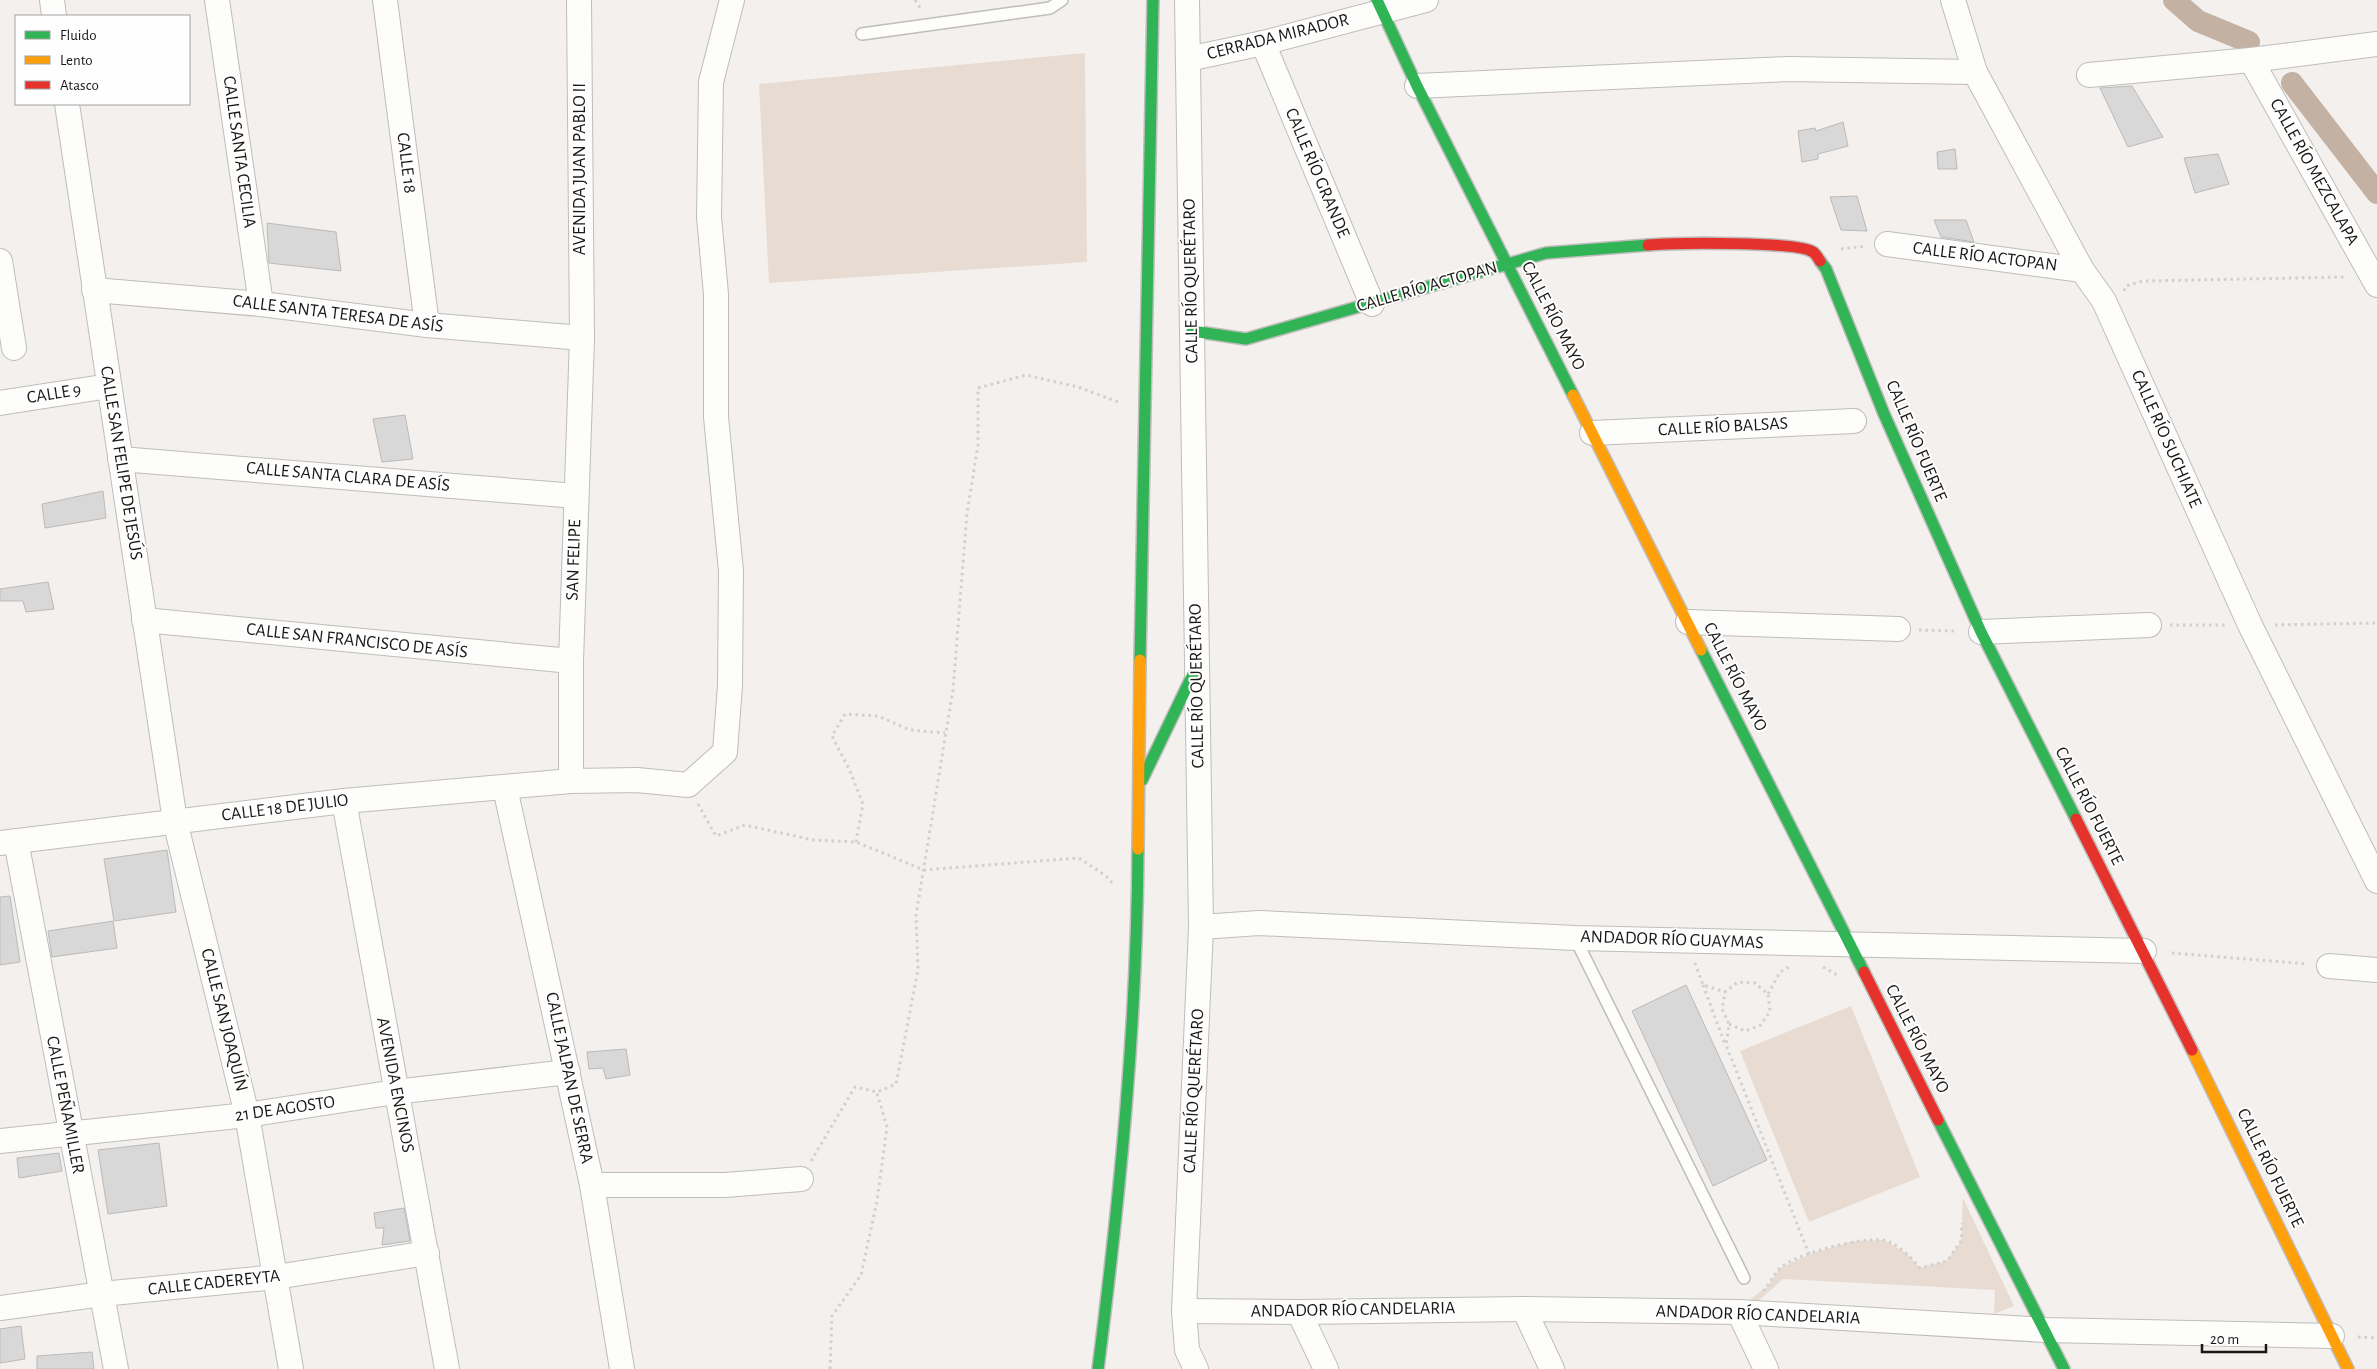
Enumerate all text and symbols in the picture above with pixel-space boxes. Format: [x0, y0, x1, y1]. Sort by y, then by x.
street label: CERRADA MIRADOR [1205, 11, 1351, 63]
legend [15, 15, 190, 105]
text: Fluido [60, 28, 97, 43]
text: Lento [60, 53, 93, 68]
street label: CALLE SANTA CECILIA [219, 75, 259, 230]
text: Atasco [60, 78, 99, 93]
street label: AVENIDA JUAN PABLO II [571, 83, 589, 255]
street label: CALLE RÍO MEZCALAPA [2266, 94, 2365, 249]
street label: CALLE RÍO GRANDE [1282, 104, 1355, 241]
street label: CALLE 18 [393, 132, 419, 194]
street label: CALLE RÍO QUERÉTARO [1178, 198, 1201, 364]
street label: CALLE RÍO ACTOPAN [1912, 236, 2059, 275]
street label: CALLE RÍO ACTOPAN [1354, 255, 1499, 316]
street label: CALLE RÍO MAYO [1518, 257, 1591, 373]
street label: CALLE SANTA TERESA DE ASÍS [232, 289, 445, 336]
street label: CALLE SAN FELIPE DE JESÚS [97, 364, 148, 561]
street label: CALLE RÍO SUCHIATE [2128, 366, 2207, 511]
street label: CALLE RÍO FUERTE [1882, 377, 1953, 505]
street label: CALLE 9 [26, 381, 82, 407]
street label: CALLE RÍO BALSAS [1657, 412, 1789, 439]
street label: CALLE SANTA CLARA DE ASÍS [245, 456, 451, 495]
street label: SAN FELIPE [564, 519, 584, 601]
street label: CALLE RÍO QUERÉTARO [1184, 603, 1207, 769]
street label: CALLE SAN FRANCISCO DE ASÍS [245, 617, 469, 662]
street label: CALLE RÍO MAYO [1700, 618, 1773, 734]
street label: CALLE RÍO FUERTE [2051, 743, 2129, 868]
street label: CALLE 18 DE JULIO [221, 791, 349, 825]
street label: ANDADOR RÍO GUAYMAS [1580, 925, 1764, 952]
street label: CALLE SAN JOAQUÍN [197, 946, 253, 1094]
street label: CALLE RÍO MAYO [1882, 980, 1955, 1096]
street label: CALLE JALPAN DE SERRA [542, 991, 596, 1166]
street label: CALLE RÍO QUERÉTARO [1178, 1008, 1207, 1174]
street label: AVENIDA ENCINOS [373, 1016, 417, 1154]
street label: CALLE PEÑAMILLER [43, 1034, 90, 1175]
street label: 21 DE AGOSTO [234, 1093, 336, 1125]
street label: CALLE RÍO FUERTE [2233, 1104, 2309, 1231]
street label: CALLE CADEREYTA [147, 1267, 282, 1299]
street label: ANDADOR RÍO CANDELARIA [1250, 1296, 1456, 1321]
street label: ANDADOR RÍO CANDELARIA [1655, 1299, 1861, 1328]
scale bar [2202, 1322, 2266, 1354]
text: 20 m [2210, 1332, 2239, 1347]

